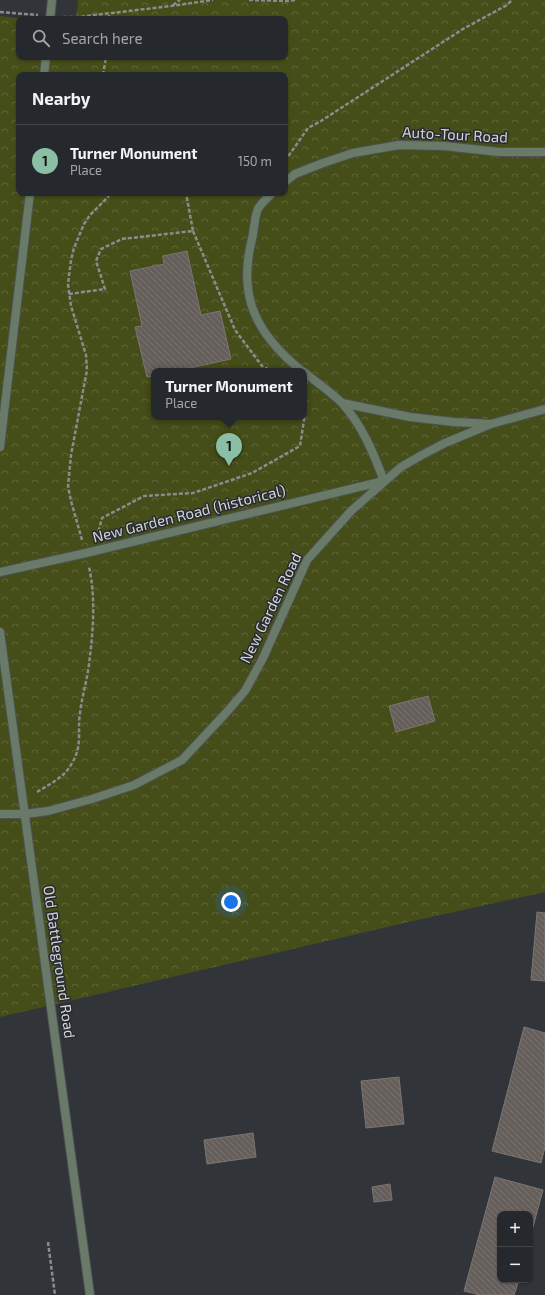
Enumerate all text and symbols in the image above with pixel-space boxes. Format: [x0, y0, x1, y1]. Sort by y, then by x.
search box [16, 16, 288, 60]
icon: search [30, 27, 52, 49]
text: Search here [62, 29, 143, 47]
text: Nearby [32, 88, 90, 108]
street label: Auto-Tour Road [402, 122, 508, 146]
text: Turner Monument [70, 144, 197, 162]
text: 1 [42, 153, 48, 169]
text: 150 m [238, 153, 272, 169]
text: Place [70, 162, 102, 178]
popup [151, 368, 307, 420]
text: Turner Monument [165, 377, 293, 395]
text: Place [165, 395, 197, 411]
pin: 1 [216, 433, 242, 466]
street label: New Garden Road (historical) [90, 480, 287, 546]
street label: New Garden Road [236, 549, 305, 666]
street label: Old Battleground Road [40, 884, 80, 1040]
your location [221, 892, 241, 912]
map controls [497, 1211, 533, 1283]
button: + [497, 1211, 533, 1247]
button: − [497, 1247, 533, 1283]

